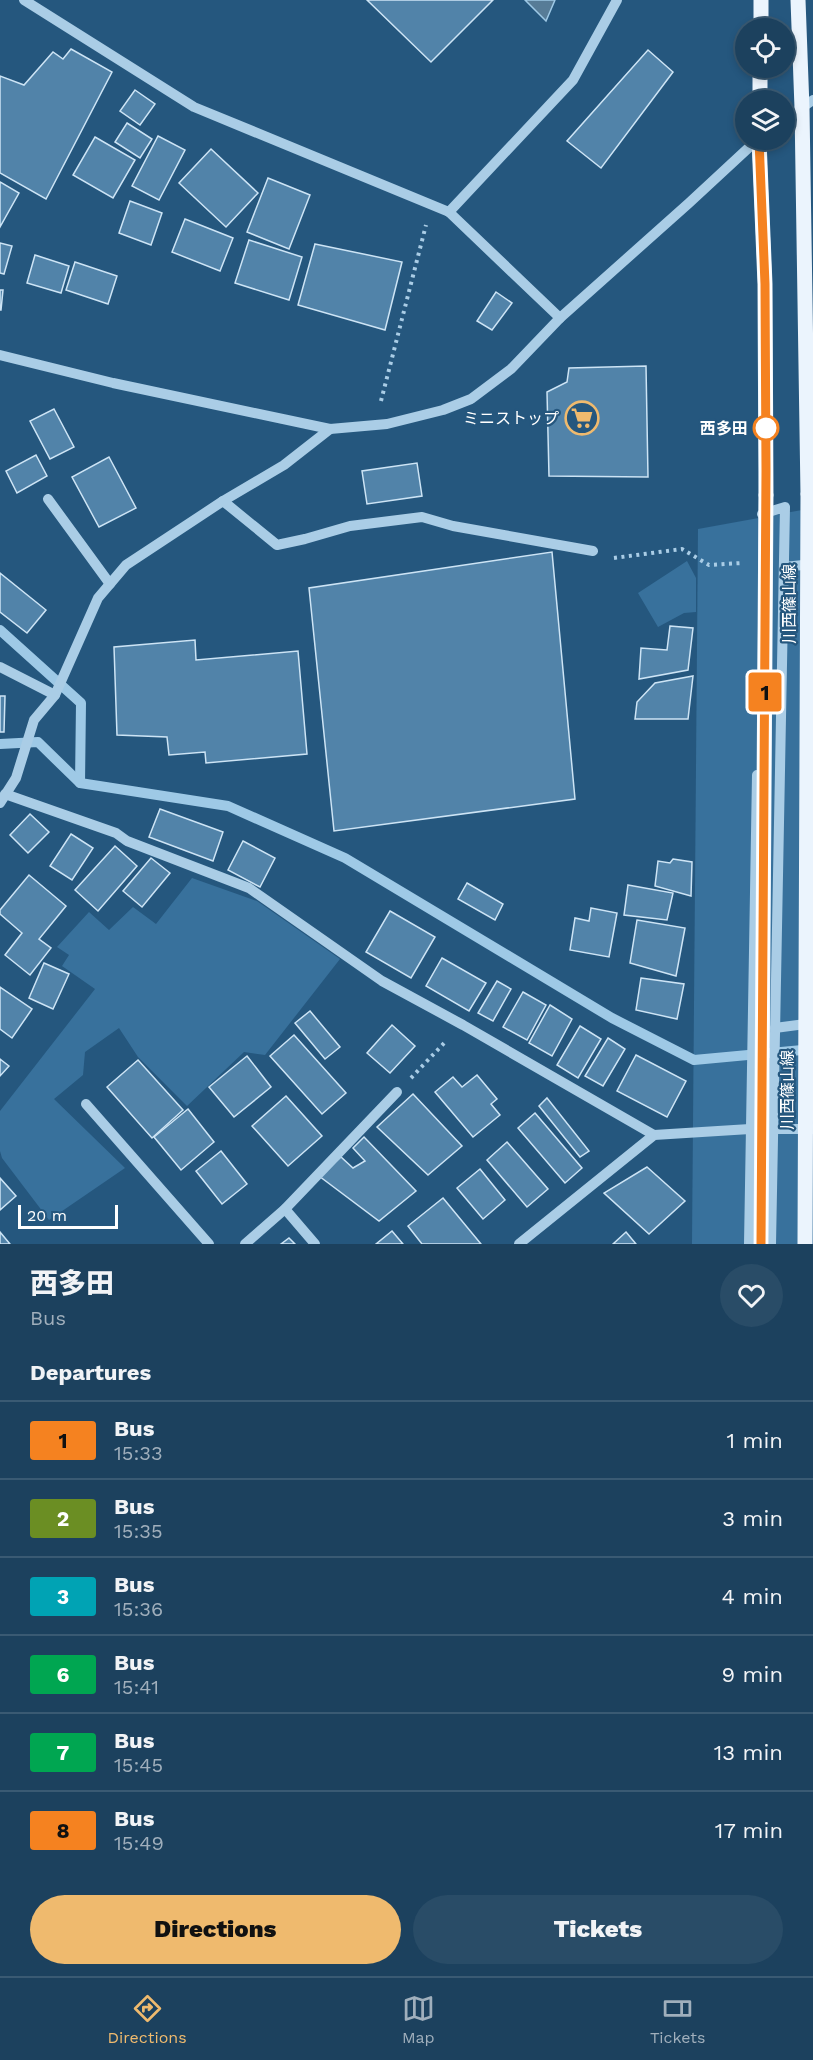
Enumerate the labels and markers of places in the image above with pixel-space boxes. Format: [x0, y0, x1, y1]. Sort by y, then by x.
supermarket icon: ミニストップ [564, 400, 600, 436]
place label: ミニストップ [463, 409, 559, 428]
marker: 西多田 [753, 415, 779, 441]
place label: 西多田 [700, 419, 748, 438]

